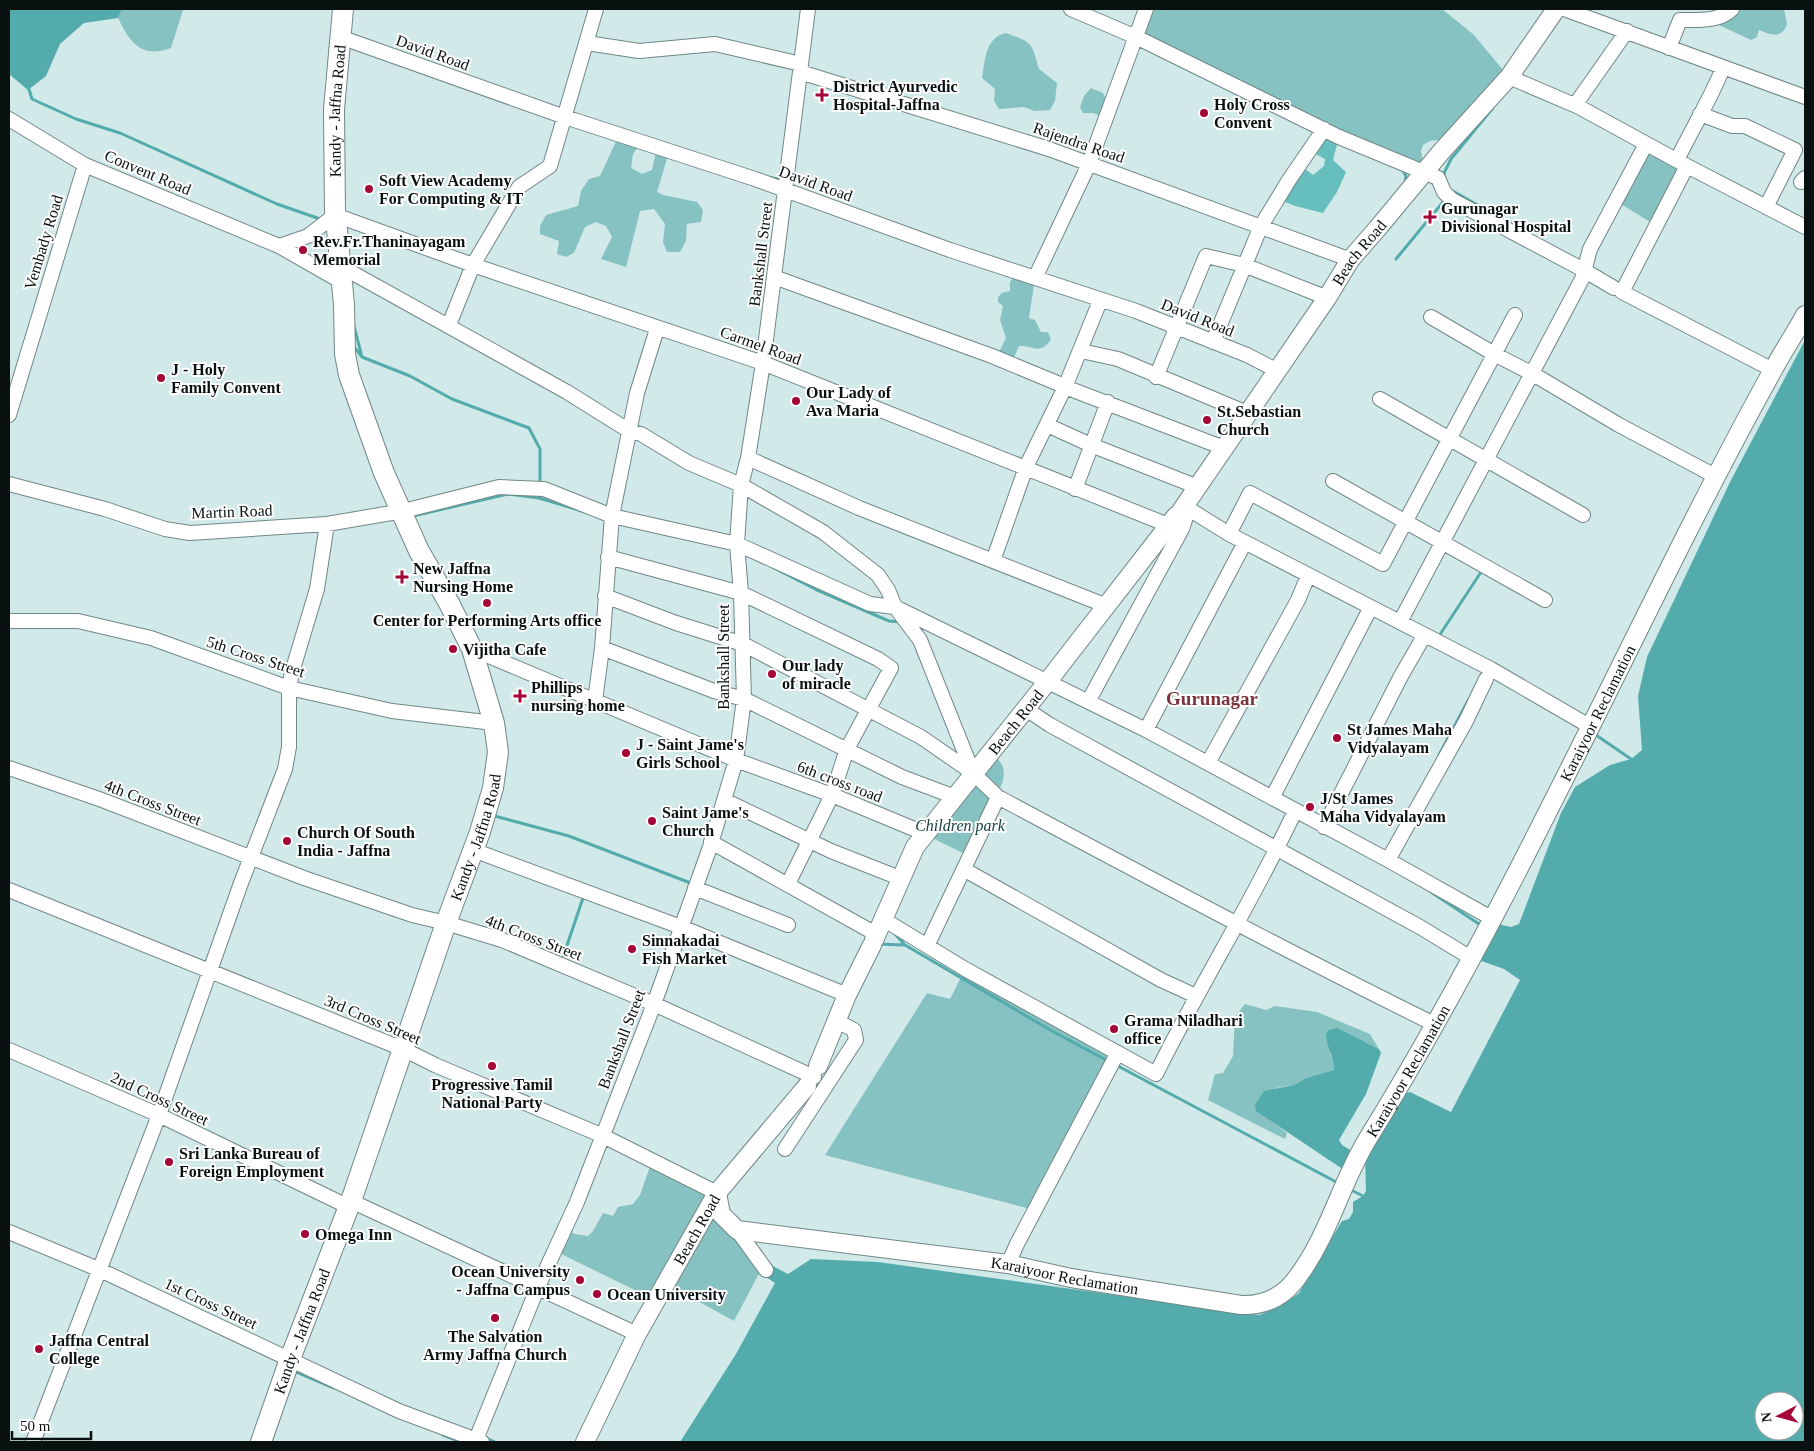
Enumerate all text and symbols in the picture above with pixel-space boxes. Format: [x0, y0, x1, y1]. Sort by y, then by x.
street label: David Road [394, 31, 472, 74]
street label: Kandy - Jaffna Road [326, 44, 349, 177]
place label: District Ayurvedic Hospital-Jaffna [833, 78, 958, 114]
marker: District Ayurvedic Hospital-Jaffna [815, 88, 829, 102]
place label: Holy Cross Convent [1214, 96, 1290, 131]
marker: Holy Cross Convent [1198, 107, 1210, 119]
street label: Rajendra Road [1031, 119, 1127, 167]
street label: Convent Road [102, 147, 193, 198]
street label: David Road [777, 162, 855, 205]
place label: Soft View Academy For Computing & IT [379, 172, 523, 208]
marker: Soft View Academy For Computing & IT [363, 183, 375, 195]
street label: Vembady Road [21, 193, 67, 292]
street label: Bankshall Street [746, 200, 775, 307]
place label: Gurunagar Divisional Hospital [1441, 200, 1572, 236]
marker: Gurunagar Divisional Hospital [1423, 210, 1437, 224]
street label: Beach Road [1329, 217, 1390, 288]
place label: Rev.Fr.Thaninayagam Memorial [313, 233, 466, 268]
marker: Rev.Fr.Thaninayagam Memorial [297, 244, 309, 256]
street label: David Road [1159, 295, 1237, 340]
street label: Carmel Road [718, 323, 804, 368]
place label: J - Holy Family Convent [171, 361, 281, 397]
marker: J - Holy Family Convent [155, 372, 167, 384]
place label: Our Lady of Ava Maria [806, 384, 892, 419]
marker: Our Lady of Ava Maria [790, 395, 802, 407]
place label: St.Sebastian Church [1217, 403, 1301, 438]
marker: St.Sebastian Church [1201, 414, 1213, 426]
street label: Martin Road [191, 502, 273, 521]
place label: New Jaffna Nursing Home [413, 560, 513, 596]
marker: New Jaffna Nursing Home [395, 570, 409, 584]
marker: Center for Performing Arts office [481, 597, 493, 609]
street label: Bankshall Street [715, 604, 732, 710]
place label: Center for Performing Arts office [373, 612, 601, 630]
street label: 5th Cross Street [205, 633, 308, 681]
place label: Vijitha Cafe [463, 641, 546, 659]
street label: Karaiyoor Reclamation [1557, 642, 1639, 784]
marker: Vijitha Cafe [447, 643, 459, 655]
place label: Our lady of miracle [782, 657, 851, 692]
marker: Our lady of miracle [766, 668, 778, 680]
place label: Phillips nursing home [531, 679, 625, 715]
street label: Beach Road [985, 686, 1047, 758]
district label: Gurunagar [1166, 688, 1258, 709]
marker: Phillips nursing home [513, 689, 527, 703]
place label: St James Maha Vidyalayam [1347, 721, 1452, 757]
marker: St James Maha Vidyalayam [1331, 732, 1343, 744]
place label: J - Saint Jame's Girls School [636, 736, 744, 771]
marker: J - Saint Jame's Girls School [620, 747, 632, 759]
street label: 6th cross road [795, 757, 885, 805]
street label: Kandy - Jaffna Road [447, 773, 504, 903]
street label: 4th Cross Street [102, 776, 204, 829]
place label: J/St James Maha Vidyalayam [1320, 790, 1446, 826]
marker: J/St James Maha Vidyalayam [1304, 801, 1316, 813]
place label: Saint Jame's Church [662, 804, 749, 839]
marker: Saint Jame's Church [646, 815, 658, 827]
park label: Children park [915, 817, 1006, 835]
place label: Church Of South India - Jaffna [297, 824, 415, 859]
marker: Church Of South India - Jaffna [281, 835, 293, 847]
street label: 4th Cross Street [483, 911, 585, 964]
place label: Sinnakadai Fish Market [642, 932, 728, 967]
marker: Sinnakadai Fish Market [626, 943, 638, 955]
street label: Bankshall Street [595, 986, 648, 1091]
street label: 3rd Cross Street [322, 991, 424, 1048]
street label: Karaiyoor Reclamation [1363, 1002, 1453, 1140]
place label: Grama Niladhari office [1124, 1012, 1243, 1047]
marker: Grama Niladhari office [1108, 1023, 1120, 1035]
marker: Progressive Tamil National Party [486, 1060, 498, 1072]
street label: 2nd Cross Street [108, 1068, 212, 1129]
place label: Progressive Tamil National Party [431, 1076, 553, 1112]
place label: Sri Lanka Bureau of Foreign Employment [179, 1145, 325, 1181]
marker: Sri Lanka Bureau of Foreign Employment [163, 1156, 175, 1168]
street label: Beach Road [670, 1192, 723, 1268]
place label: Omega Inn [315, 1226, 392, 1244]
marker: Omega Inn [299, 1228, 311, 1240]
street label: Karaiyoor Reclamation [990, 1254, 1140, 1298]
place label: Ocean University - Jaffna Campus [451, 1263, 570, 1299]
street label: Kandy - Jaffna Road [270, 1266, 333, 1396]
marker: Ocean University - Jaffna Campus [574, 1274, 586, 1286]
street label: 1st Cross Street [162, 1275, 260, 1333]
place label: Ocean University [607, 1286, 726, 1304]
marker: Ocean University [591, 1288, 603, 1300]
marker: The Salvation Army Jaffna Church [489, 1312, 501, 1324]
place label: The Salvation Army Jaffna Church [423, 1328, 567, 1364]
place label: Jaffna Central College [49, 1332, 150, 1368]
marker: Jaffna Central College [33, 1343, 45, 1355]
north arrow [1754, 1391, 1804, 1441]
scale bar [12, 1408, 91, 1440]
text: N [1759, 1411, 1775, 1423]
text: 50 m [20, 1418, 51, 1434]

